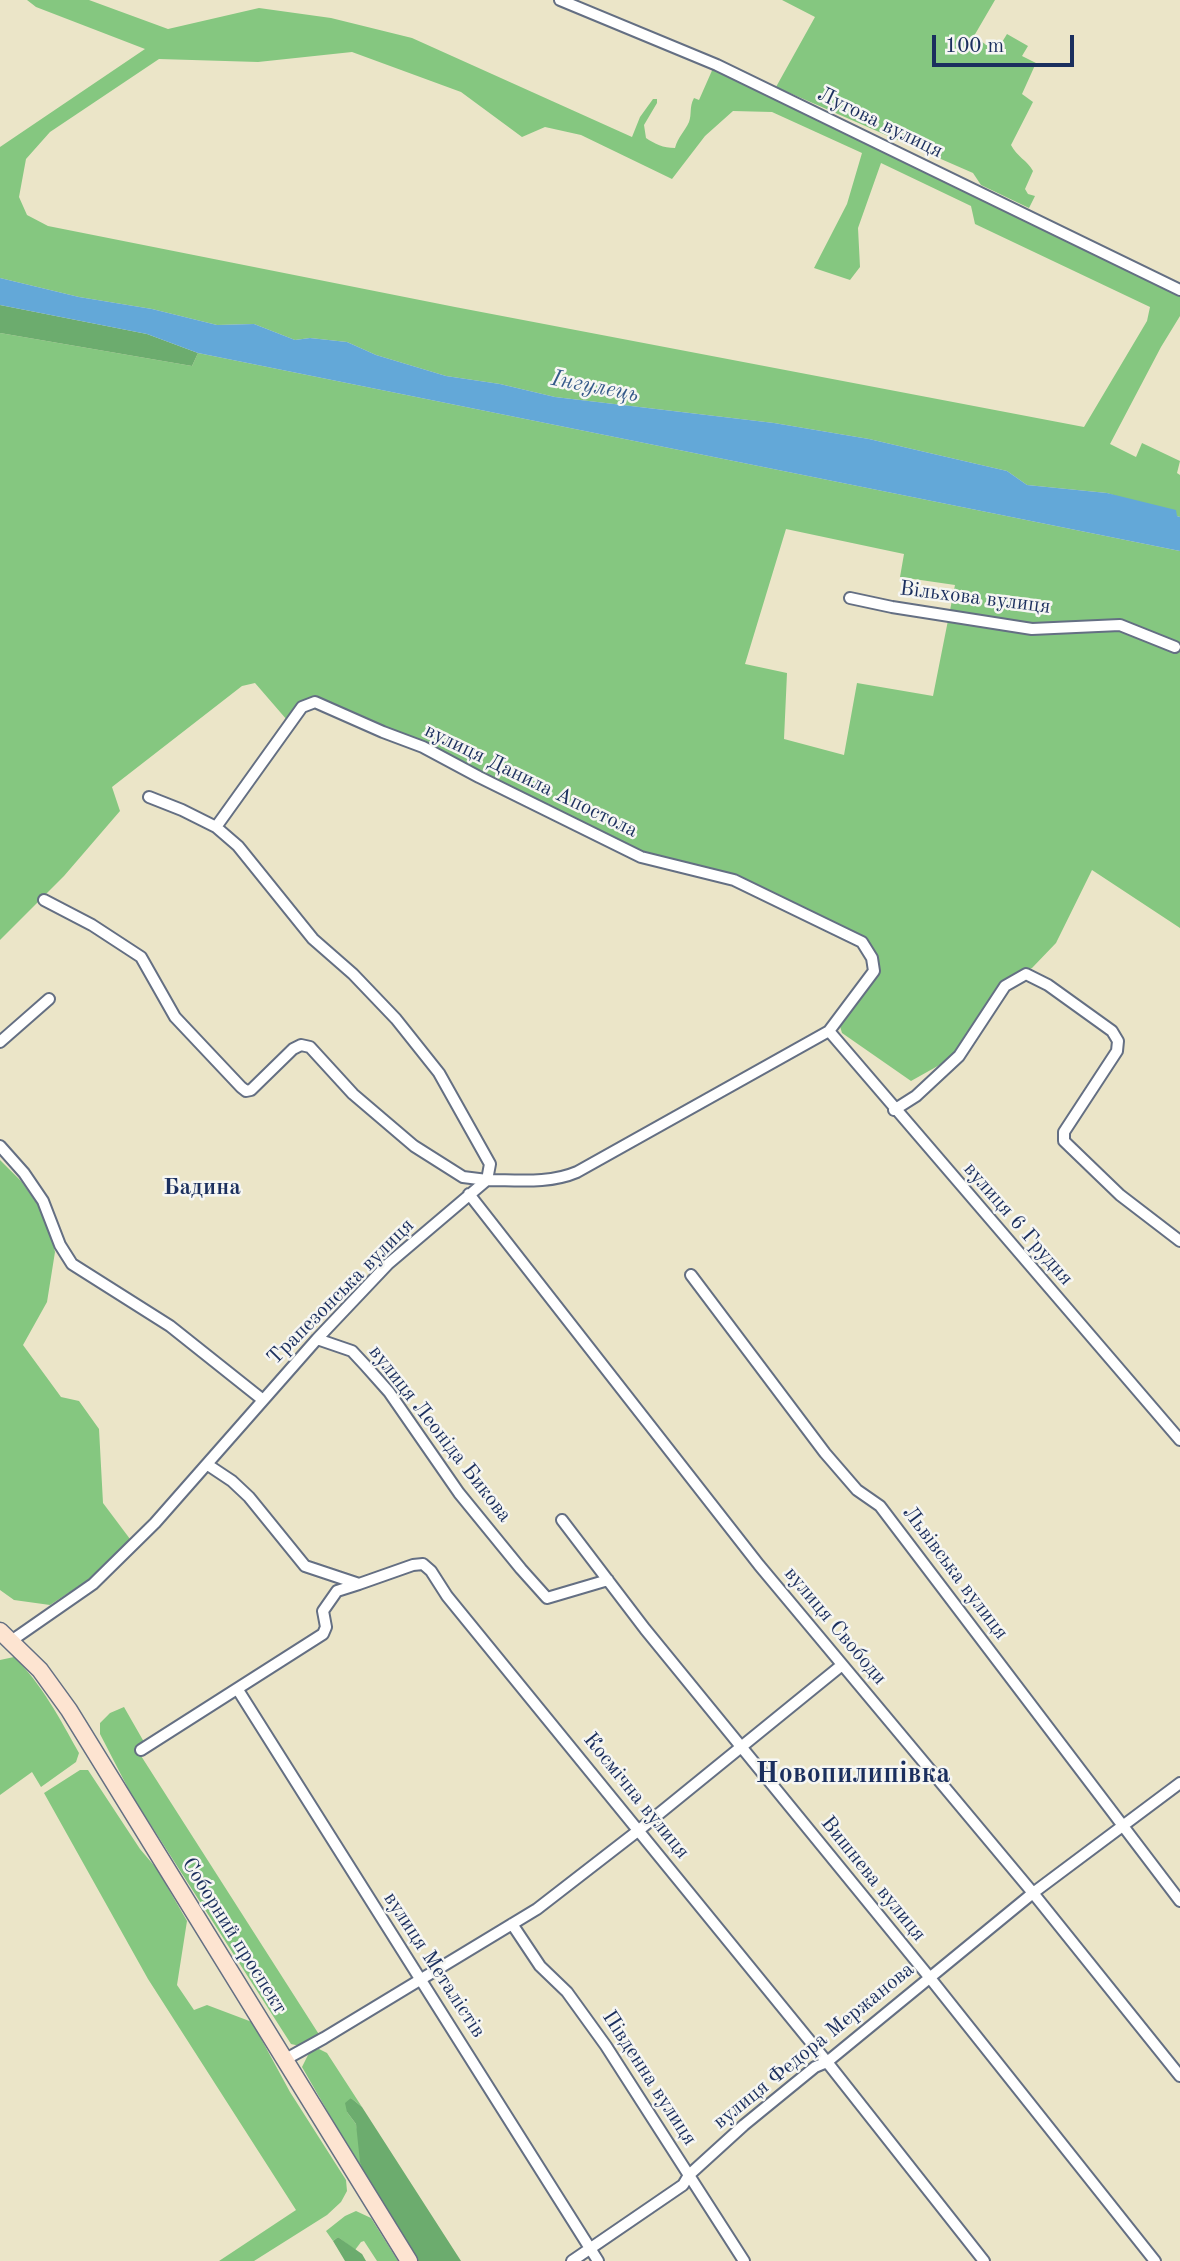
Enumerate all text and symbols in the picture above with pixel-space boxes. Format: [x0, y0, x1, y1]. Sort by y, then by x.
scale bar [935, 21, 1077, 65]
text: 100 m [945, 36, 1004, 57]
street label: Лугова вулиця [813, 82, 947, 164]
water label: Інгулець [549, 365, 641, 409]
street label: Вільхова вулиця [898, 576, 1052, 620]
street label: вулиця Данила Апостола [420, 718, 642, 844]
street label: вулиця 6 Грудня [958, 1157, 1078, 1291]
district label: Бадина [163, 1174, 241, 1202]
street label: Трапезонська вулиця [262, 1213, 420, 1371]
street label: вулиця Леоніда Бикова [363, 1340, 517, 1528]
street label: Львівська вулиця [897, 1501, 1013, 1645]
street label: вулиця Свободи [778, 1562, 892, 1690]
street label: Космічна вулиця [577, 1728, 695, 1864]
district label: Новопилипівка [756, 1758, 950, 1792]
street label: Вишнева вулиця [815, 1811, 931, 1947]
street label: Соборний проспект [176, 1853, 292, 2019]
street label: вулиця Металістів [377, 1887, 491, 2043]
street label: вулиця Федора Мержанова [708, 1957, 920, 2135]
street label: Південна вулиця [596, 2006, 702, 2150]

